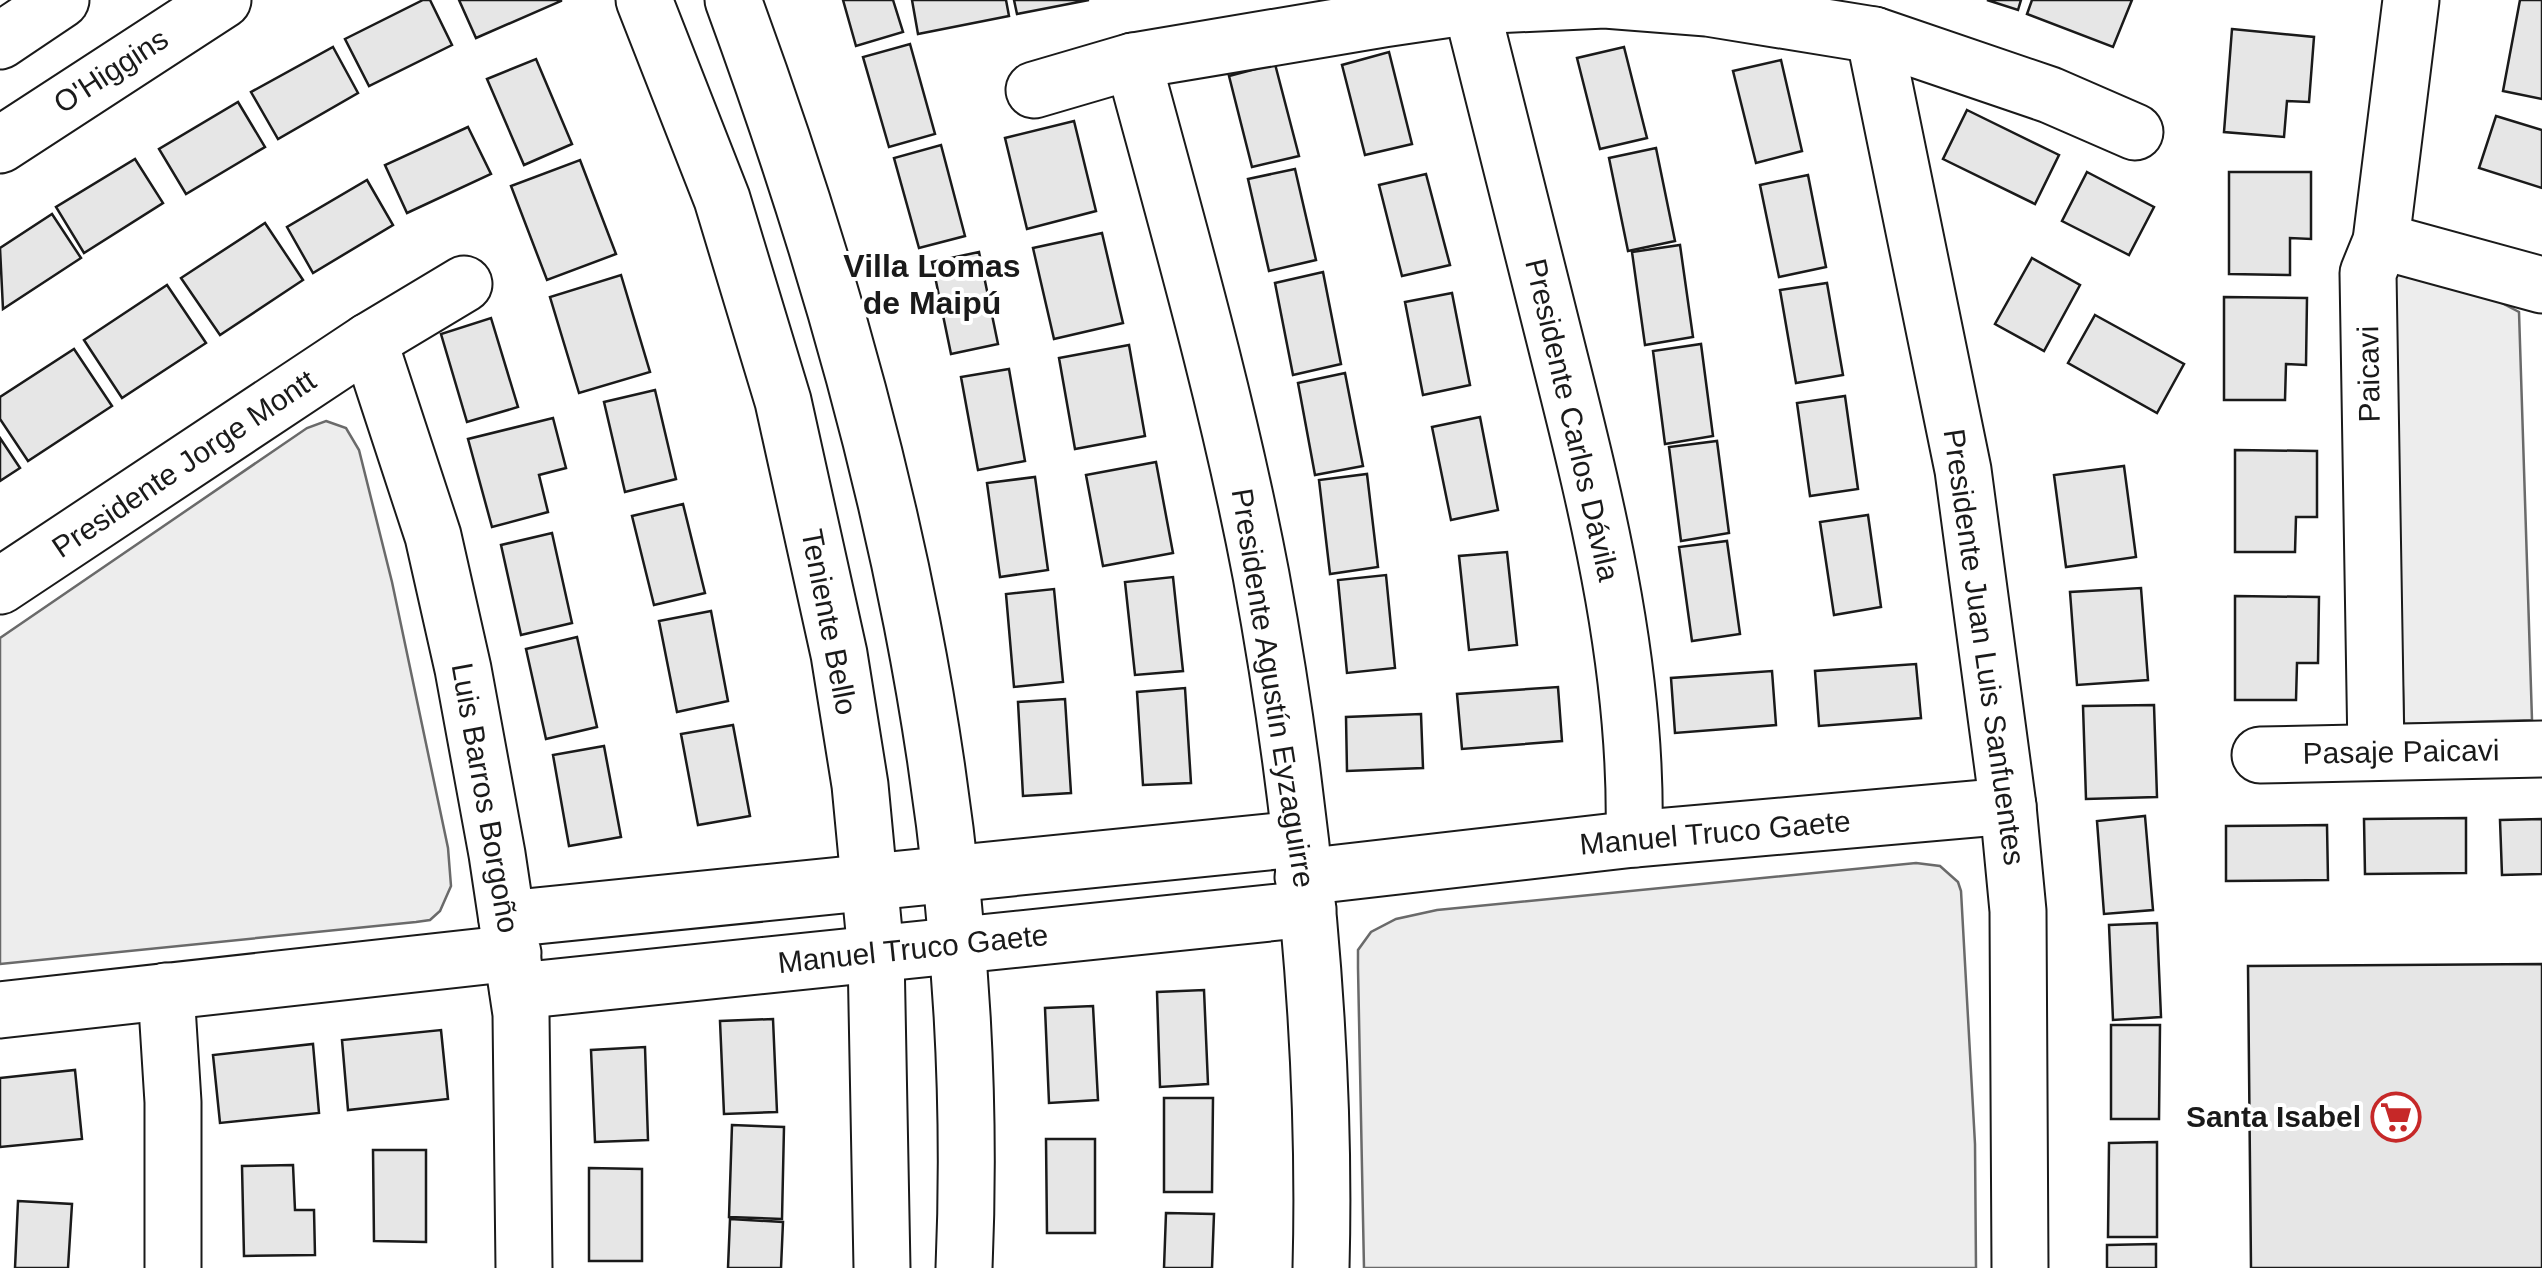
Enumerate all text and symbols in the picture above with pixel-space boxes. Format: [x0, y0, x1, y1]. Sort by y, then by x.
street label: O'Higgins [48, 22, 174, 120]
district label: Villa Lomas de Maipú [843, 248, 1021, 321]
street label: Presidente Carlos Dávila [1519, 255, 1626, 585]
street label: Paicavi [2351, 325, 2386, 423]
street label: Presidente Jorge Montt [46, 363, 322, 564]
street label: Presidente Juan Luis Sanfuentes [1938, 427, 2031, 867]
street label: Presidente Agustín Eyzaguirre [1226, 486, 1321, 890]
street label: Teniente Bello [795, 526, 864, 718]
street label: Luis Barros Borgoño [445, 660, 525, 935]
street label: Pasaje Paicavi [2302, 733, 2500, 770]
street label: Manuel Truco Gaete [1578, 804, 1852, 861]
street label: Manuel Truco Gaete [776, 918, 1050, 979]
supermarket icon: Santa Isabel [2370, 1091, 2422, 1143]
place label: Santa Isabel [2186, 1100, 2361, 1133]

